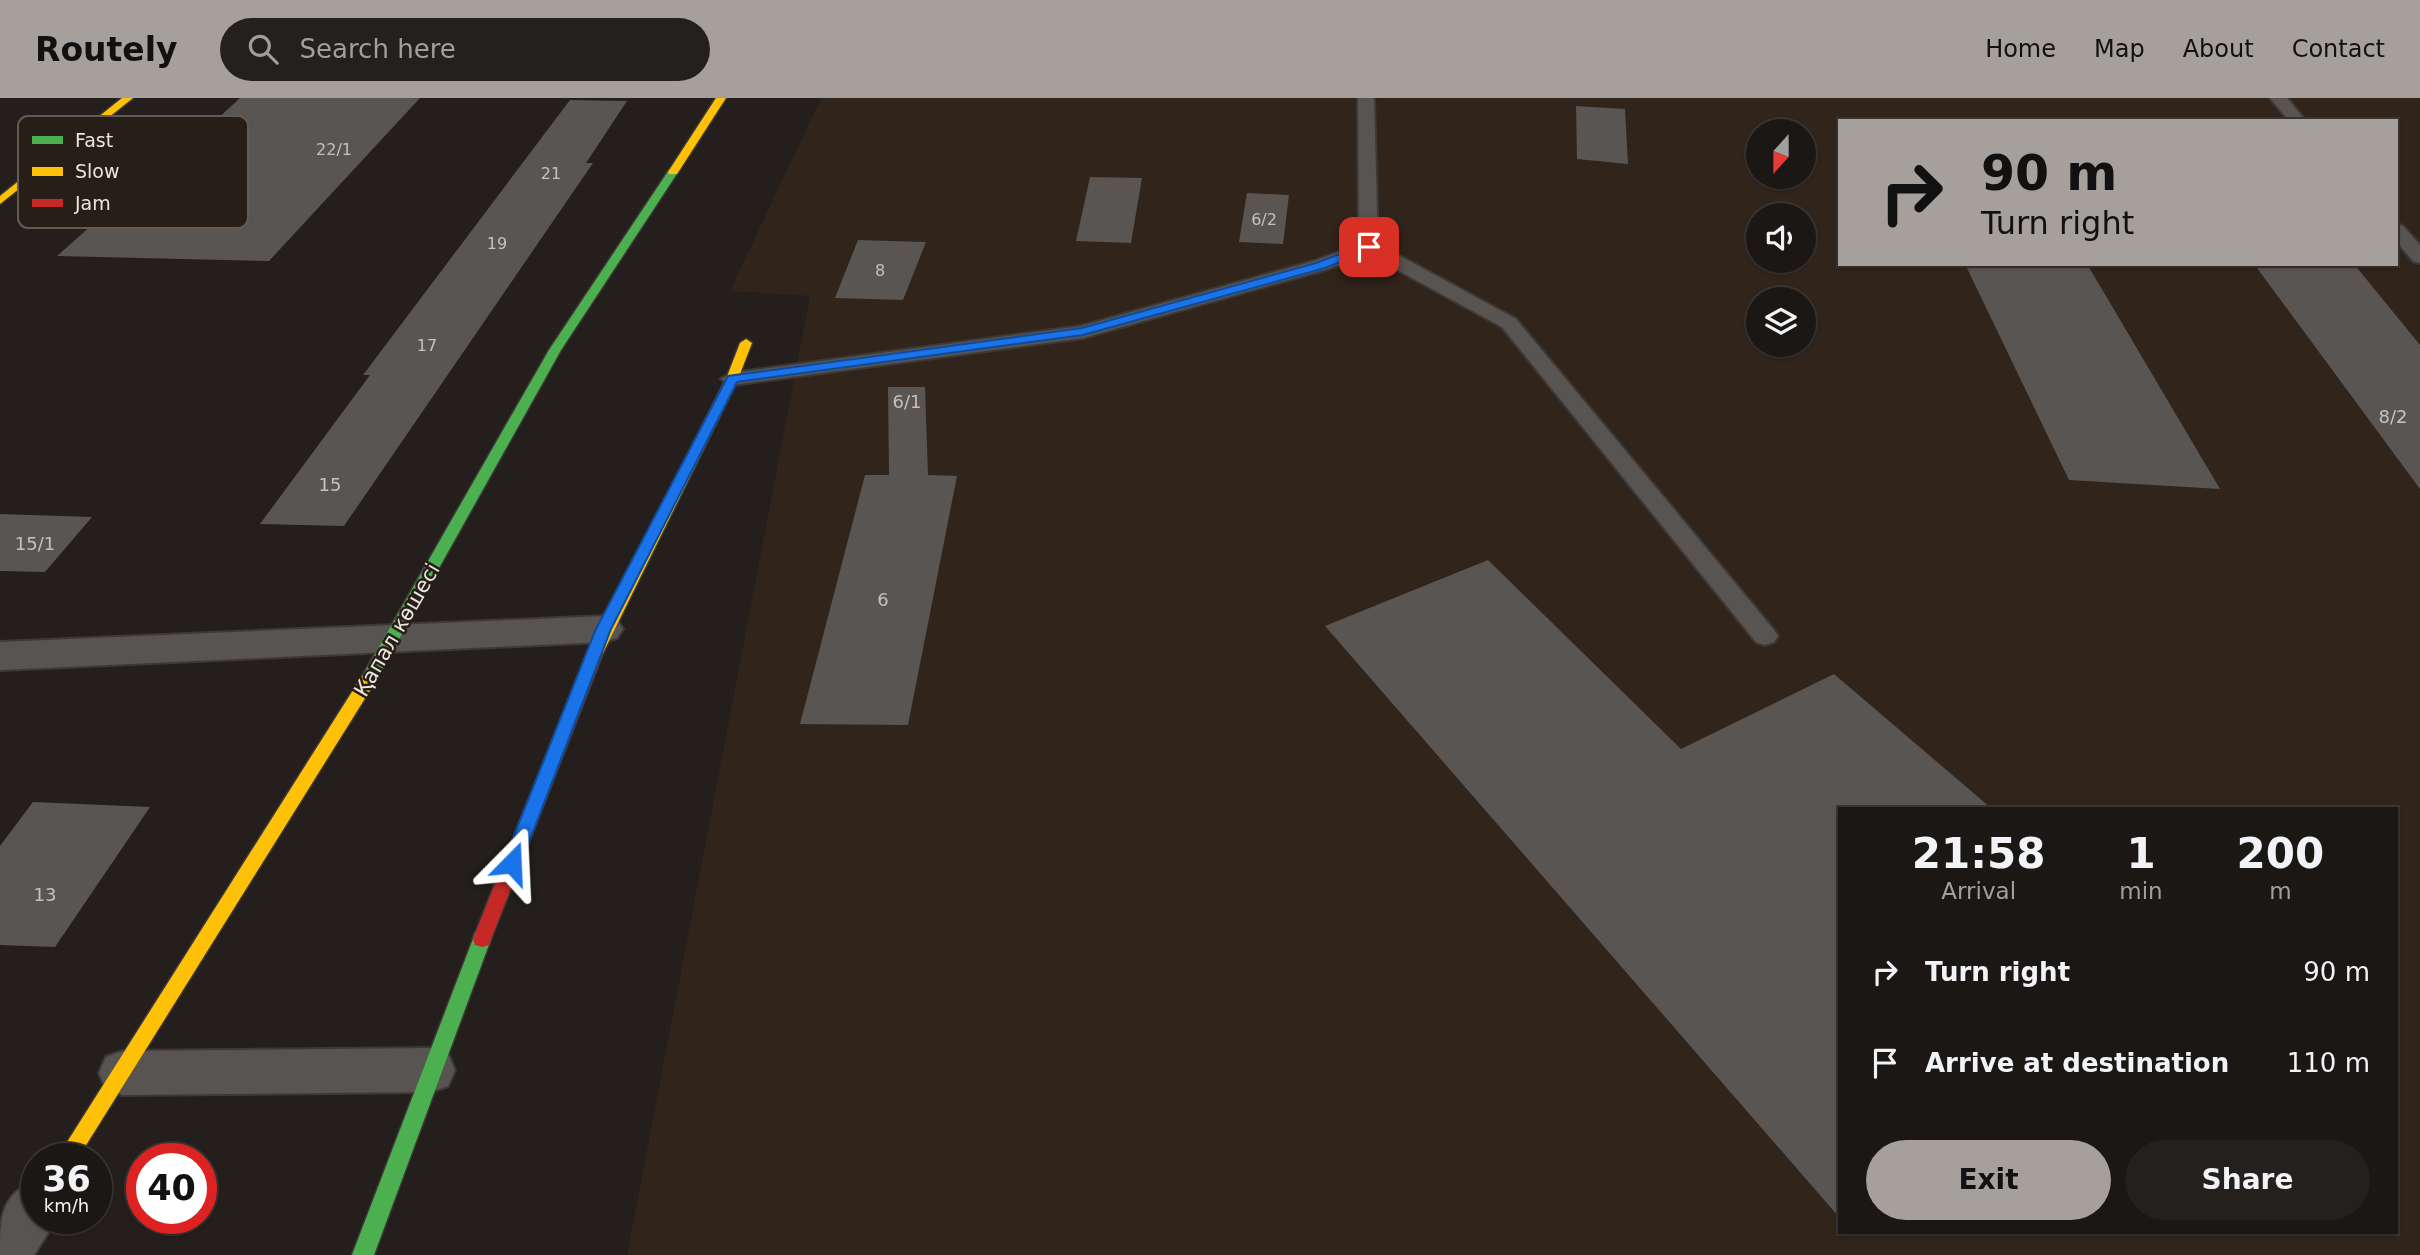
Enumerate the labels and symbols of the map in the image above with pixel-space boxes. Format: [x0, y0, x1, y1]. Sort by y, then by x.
legend [18, 116, 248, 228]
north arrow [1746, 119, 1816, 189]
text: Fast [75, 129, 113, 151]
house number: 22/1 [316, 140, 352, 159]
text: Slow [75, 160, 120, 182]
house number: 21 [541, 164, 561, 183]
text: Jam [74, 192, 111, 214]
house number: 6/2 [1251, 210, 1277, 229]
pin [1339, 217, 1399, 277]
house number: 19 [487, 234, 507, 253]
house number: 8 [875, 261, 885, 280]
house number: 17 [417, 336, 437, 355]
house number: 6/1 [893, 391, 921, 412]
house number: 8/2 [2379, 406, 2407, 427]
house number: 15 [319, 474, 341, 495]
house number: 15/1 [15, 533, 55, 554]
street label: Қапал көшесі [349, 559, 445, 701]
house number: 6 [877, 589, 889, 610]
position arrow [475, 826, 549, 900]
house number: 13 [34, 884, 56, 905]
speed limit sign: 40 [126, 1143, 217, 1234]

